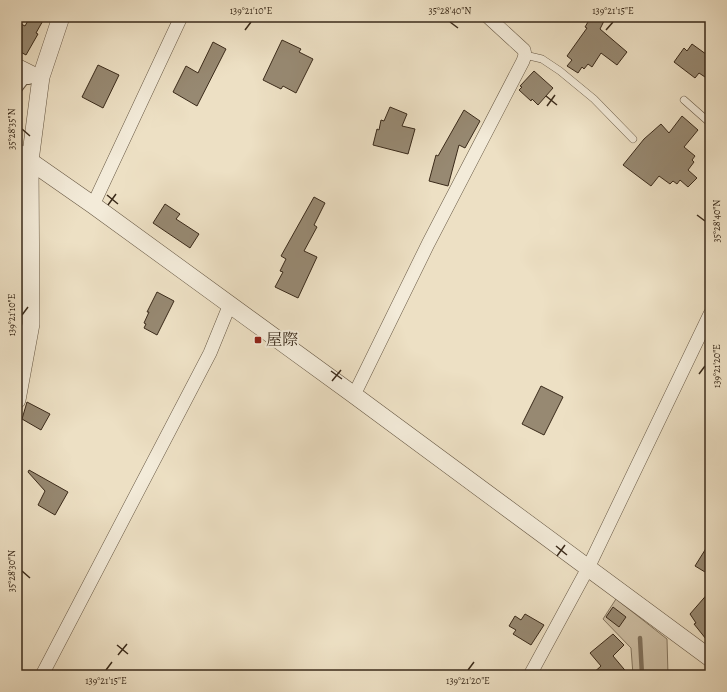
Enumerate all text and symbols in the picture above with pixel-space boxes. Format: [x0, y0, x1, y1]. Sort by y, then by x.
text: 139°21'10"E [230, 4, 272, 17]
text: 35°28'40"N [429, 4, 471, 17]
text: 139°21'15"E [592, 4, 634, 17]
text: 35°28'35"N [5, 108, 18, 150]
text: 35°28'40"N [710, 200, 723, 242]
text: 139°21'10"E [5, 294, 18, 336]
place label: 屋際 [266, 329, 298, 351]
marker: 屋際 [253, 335, 263, 345]
text: 139°21'20"E [710, 344, 723, 388]
text: 35°28'30"N [5, 550, 18, 592]
text: 139°21'15"E [85, 674, 127, 687]
text: 139°21'20"E [446, 674, 490, 687]

